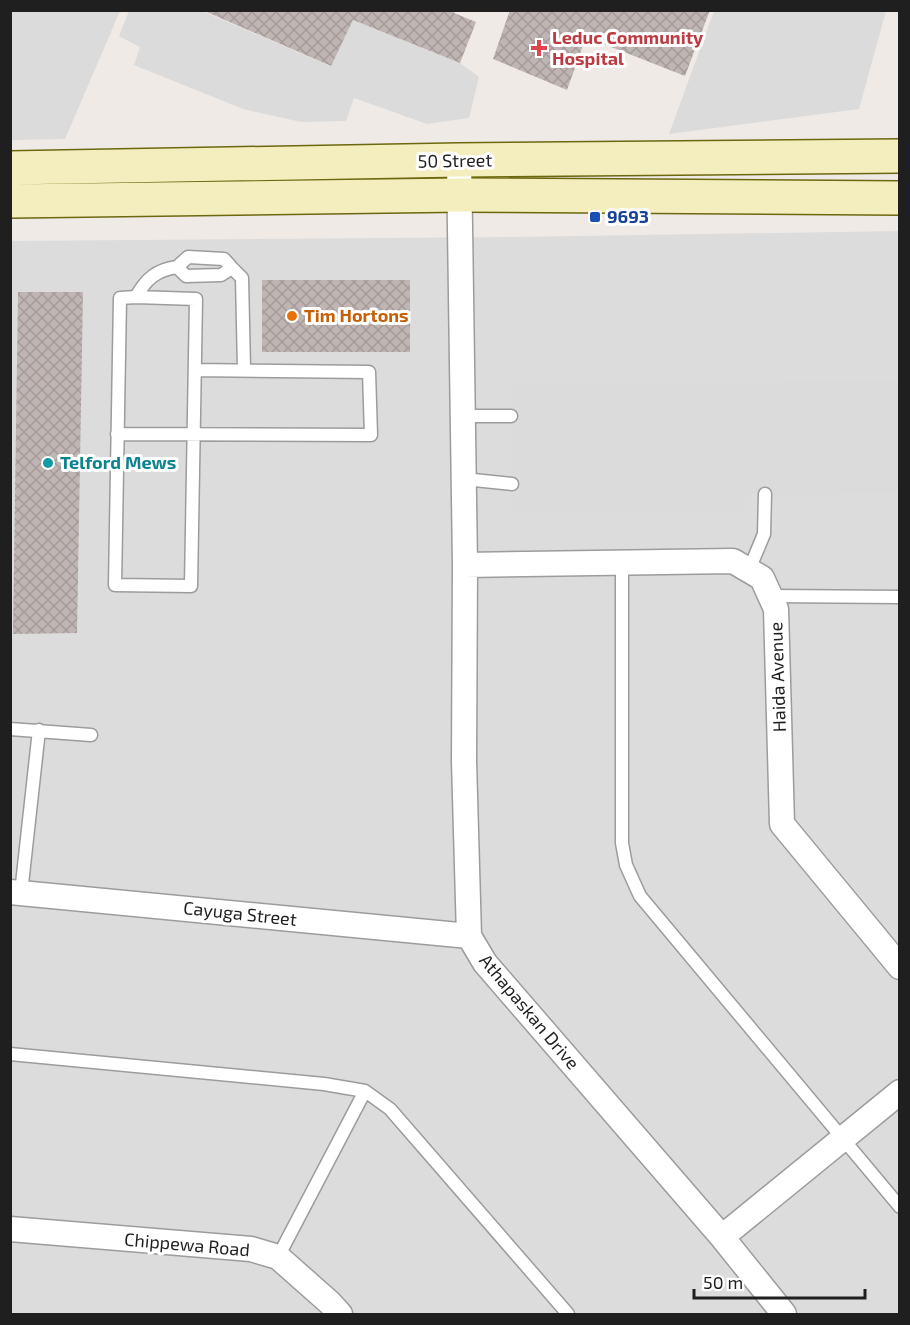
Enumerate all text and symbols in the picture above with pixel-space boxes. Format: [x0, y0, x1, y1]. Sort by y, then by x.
place label: Leduc Community Hospital [552, 26, 704, 69]
marker: Leduc Community Hospital [530, 39, 548, 57]
street label: 50 Street [418, 148, 493, 172]
place label: 9693 [607, 205, 649, 227]
marker: 9693 [588, 210, 602, 224]
place label: Tim Hortons [304, 304, 409, 326]
marker: Tim Hortons [285, 309, 299, 323]
place label: Telford Mews [60, 451, 176, 473]
marker: Telford Mews [41, 456, 55, 470]
street label: Haida Avenue [764, 621, 790, 733]
street label: Cayuga Street [182, 896, 298, 930]
street label: Athapaskan Drive [475, 949, 584, 1074]
street label: Chippewa Road [123, 1228, 251, 1260]
scale bar [694, 1262, 865, 1300]
text: 50 m [703, 1271, 743, 1293]

